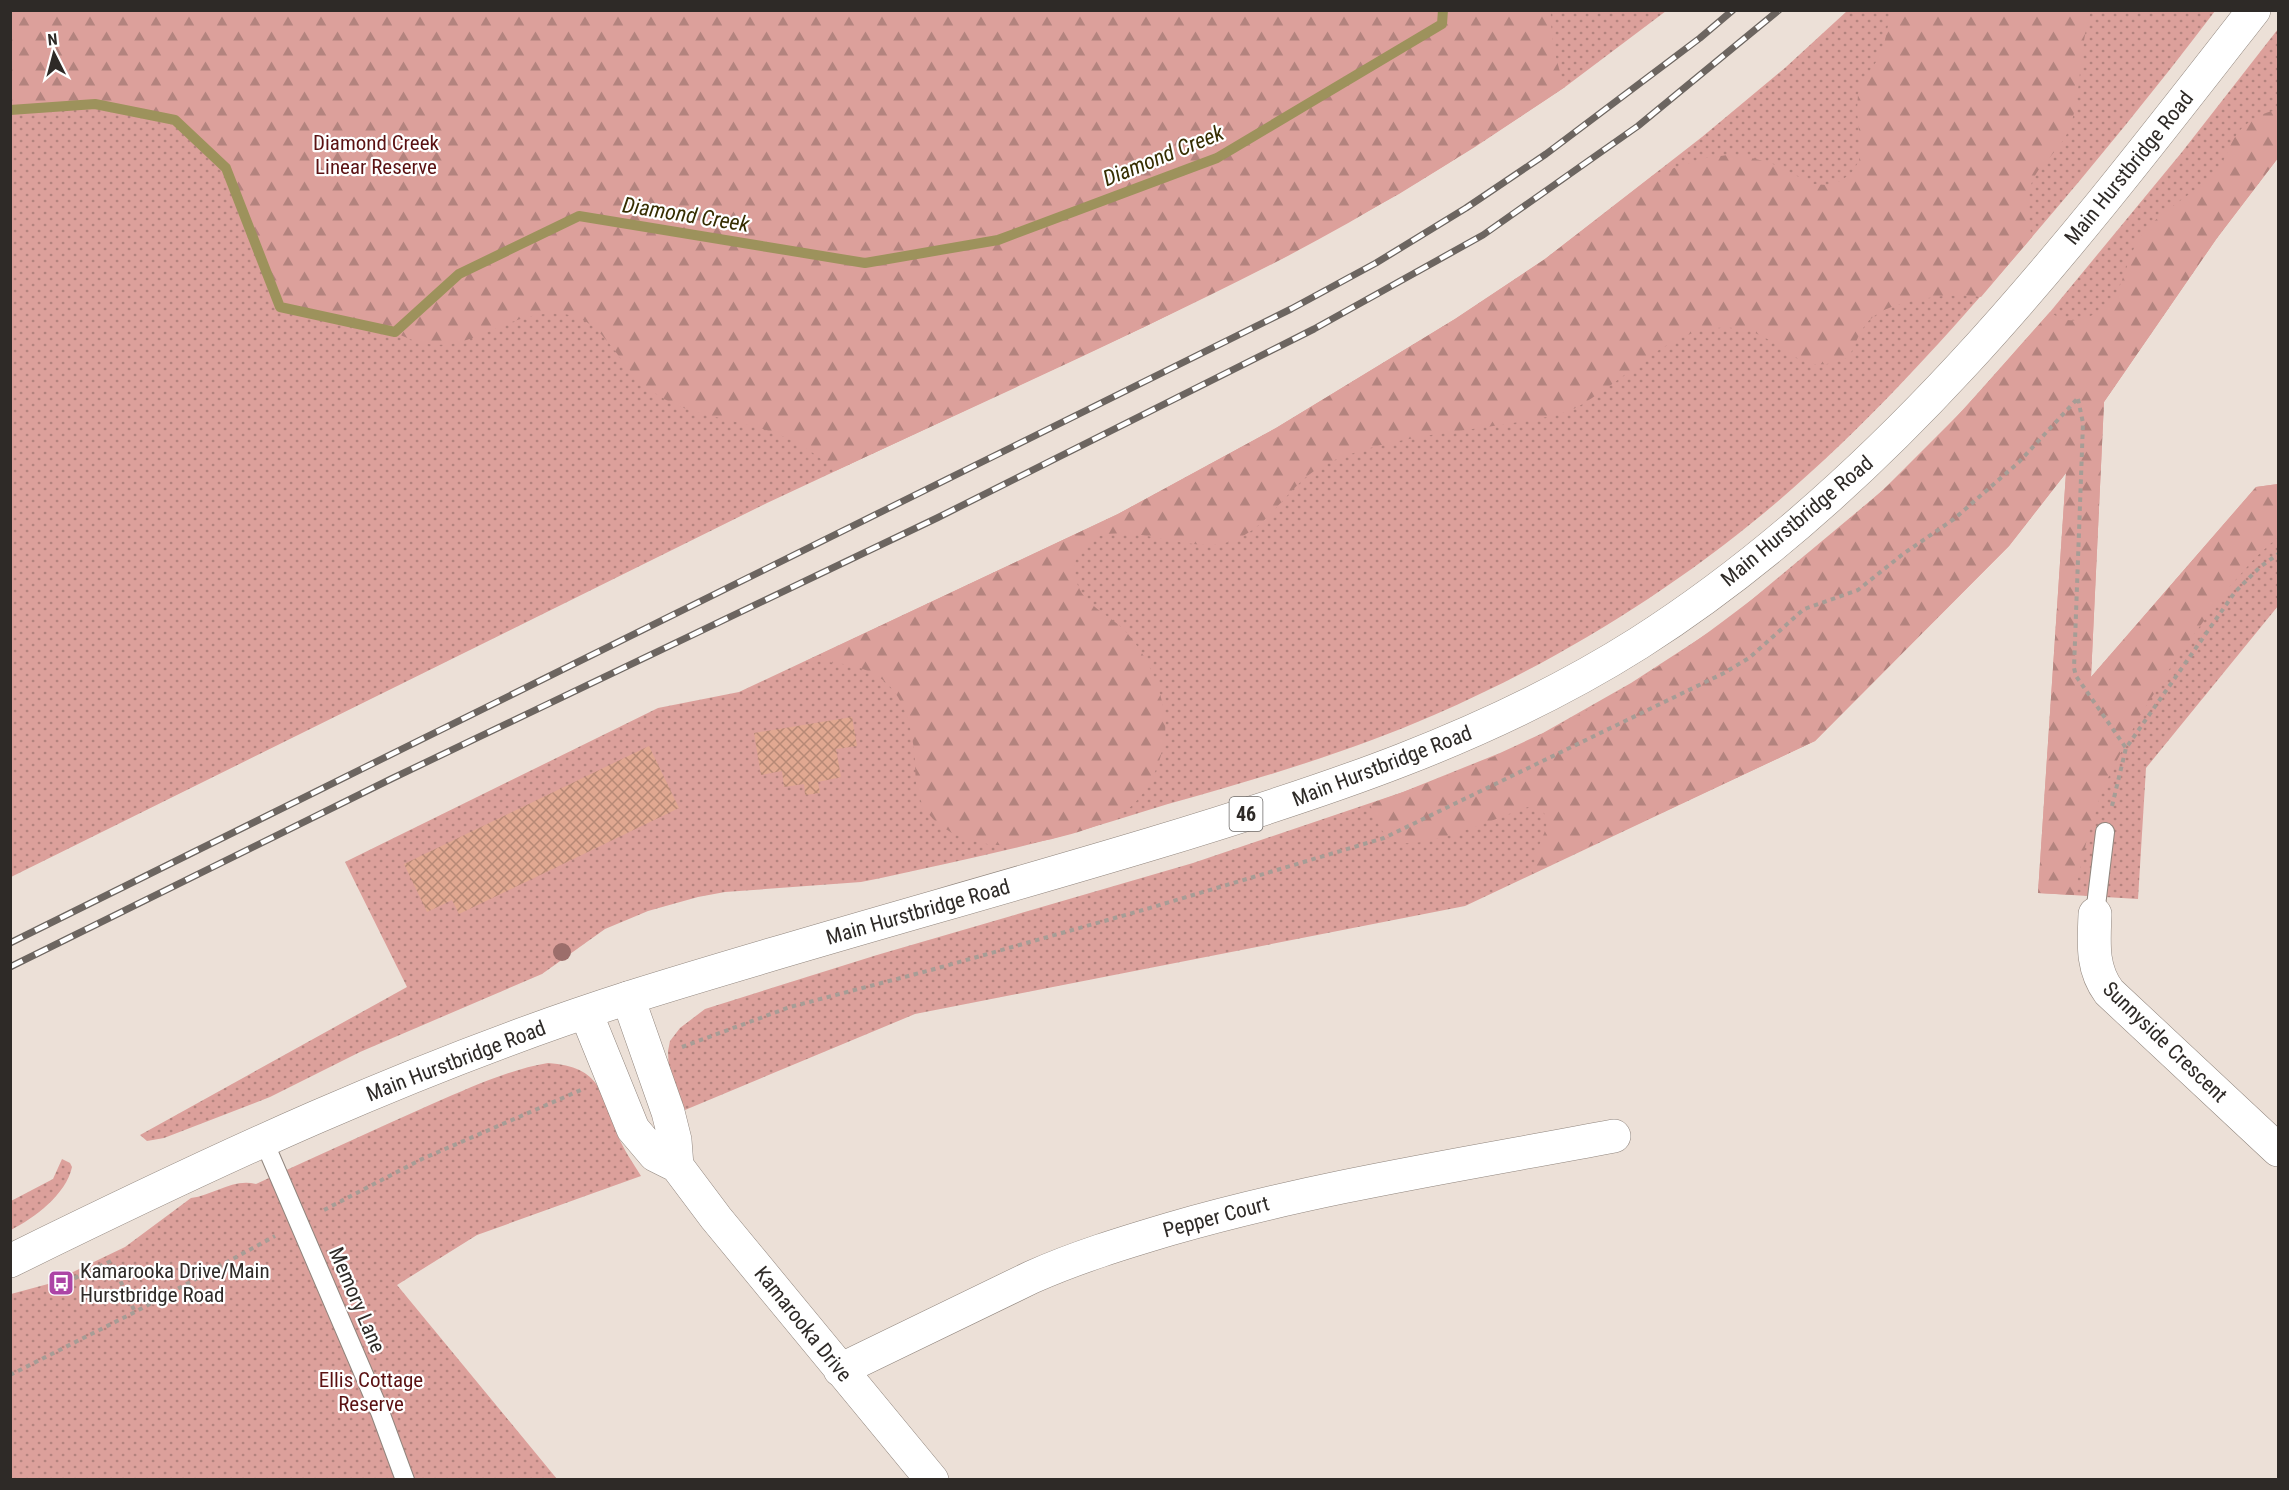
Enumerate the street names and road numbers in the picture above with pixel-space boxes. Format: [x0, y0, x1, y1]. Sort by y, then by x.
street label: Main Hurstbridge Road [2060, 87, 2198, 249]
street label: Main Hurstbridge Road [1716, 451, 1878, 591]
street label: Main Hurstbridge Road [1289, 721, 1475, 811]
road number: 46 [1230, 797, 1262, 831]
street label: Main Hurstbridge Road [823, 874, 1013, 950]
street label: Sunnyside Crescent [2098, 977, 2232, 1107]
street label: Main Hurstbridge Road [363, 1016, 549, 1106]
street label: Pepper Court [1160, 1191, 1272, 1243]
street label: Memory Lane [324, 1244, 390, 1356]
street label: Kamarooka Drive [749, 1262, 857, 1386]

